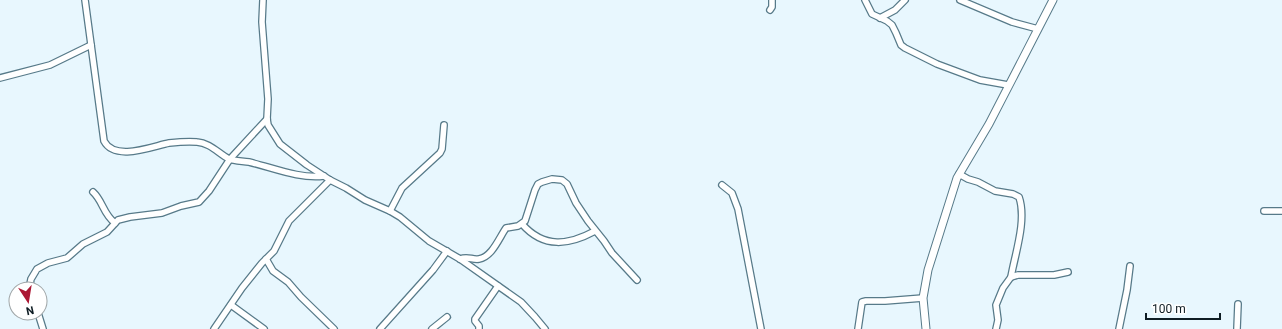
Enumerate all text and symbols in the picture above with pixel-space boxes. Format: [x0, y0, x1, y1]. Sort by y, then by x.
north arrow [8, 281, 48, 321]
scale bar [1146, 295, 1220, 321]
text: 100 m [1152, 302, 1186, 316]
text: N [25, 303, 35, 318]

